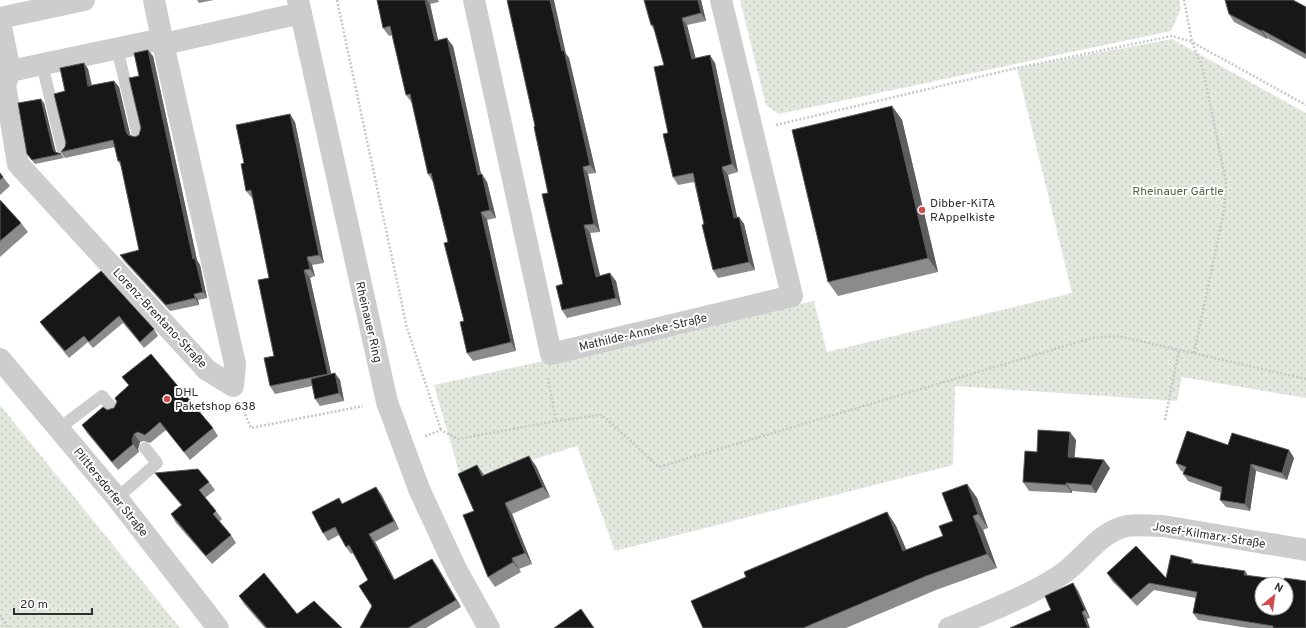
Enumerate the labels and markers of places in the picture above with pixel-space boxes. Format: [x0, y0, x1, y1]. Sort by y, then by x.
place label: Dibber-KiTA RAppelkiste [930, 196, 995, 226]
marker: Dibber-KiTA RAppelkiste [917, 205, 927, 215]
place label: DHL Paketshop 638 [175, 385, 256, 415]
marker: DHL Paketshop 638 [162, 394, 172, 404]

